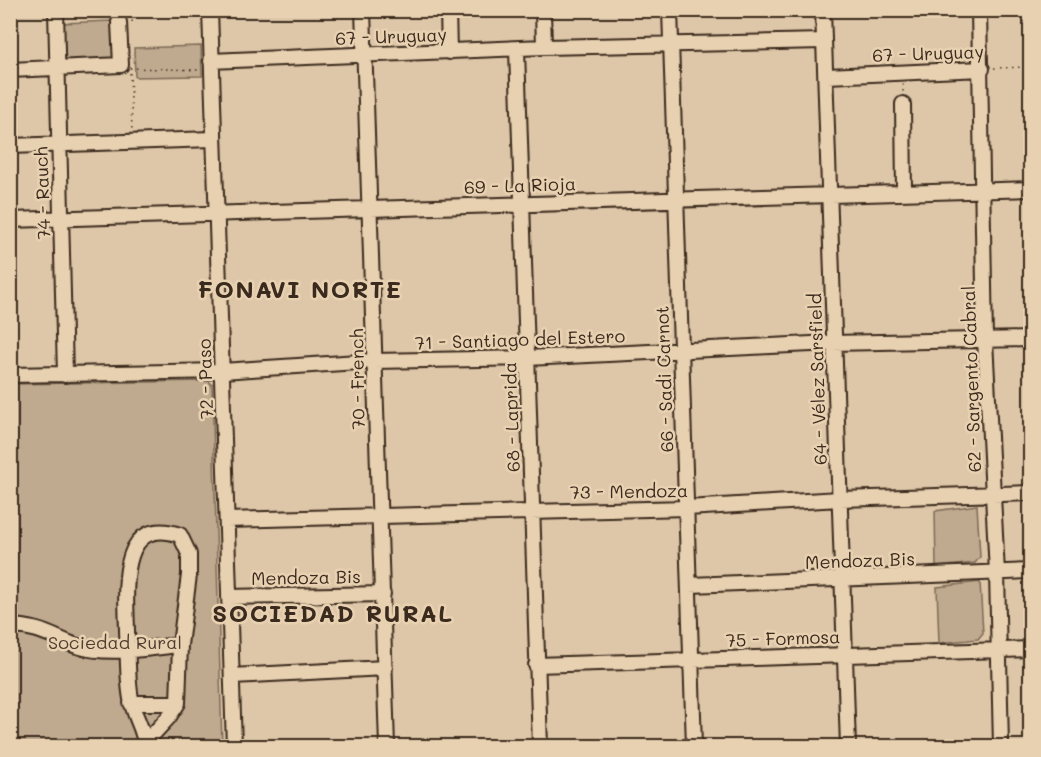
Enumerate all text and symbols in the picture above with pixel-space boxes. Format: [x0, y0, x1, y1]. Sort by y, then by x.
street label: 67 - Uruguay [335, 22, 447, 50]
street label: 67 - Uruguay [872, 39, 984, 67]
street label: 74 - Rauch [28, 146, 56, 240]
street label: 69 - La Rioja [464, 171, 576, 199]
district label: FONAVI NORTE [198, 273, 402, 304]
street label: 62 - Sargento Cabral [956, 285, 986, 473]
street label: 64 - Vélez Sarsfield [802, 293, 832, 465]
street label: 66 - Sadi Carnot [649, 305, 679, 453]
street label: 71 - Santiago del Estero [414, 323, 626, 355]
street label: 70 - French [344, 328, 370, 430]
street label: 72 - Paso [192, 338, 218, 420]
street label: 68 - Laprida [497, 362, 525, 472]
street label: 73 - Mendoza [570, 478, 688, 504]
street label: Mendoza Bis [805, 546, 915, 574]
street label: Mendoza Bis [251, 564, 361, 590]
district label: SOCIEDAD RURAL [212, 597, 454, 628]
street label: 75 - Formosa [725, 624, 841, 652]
park label: Sociedad Rural [48, 630, 182, 654]

